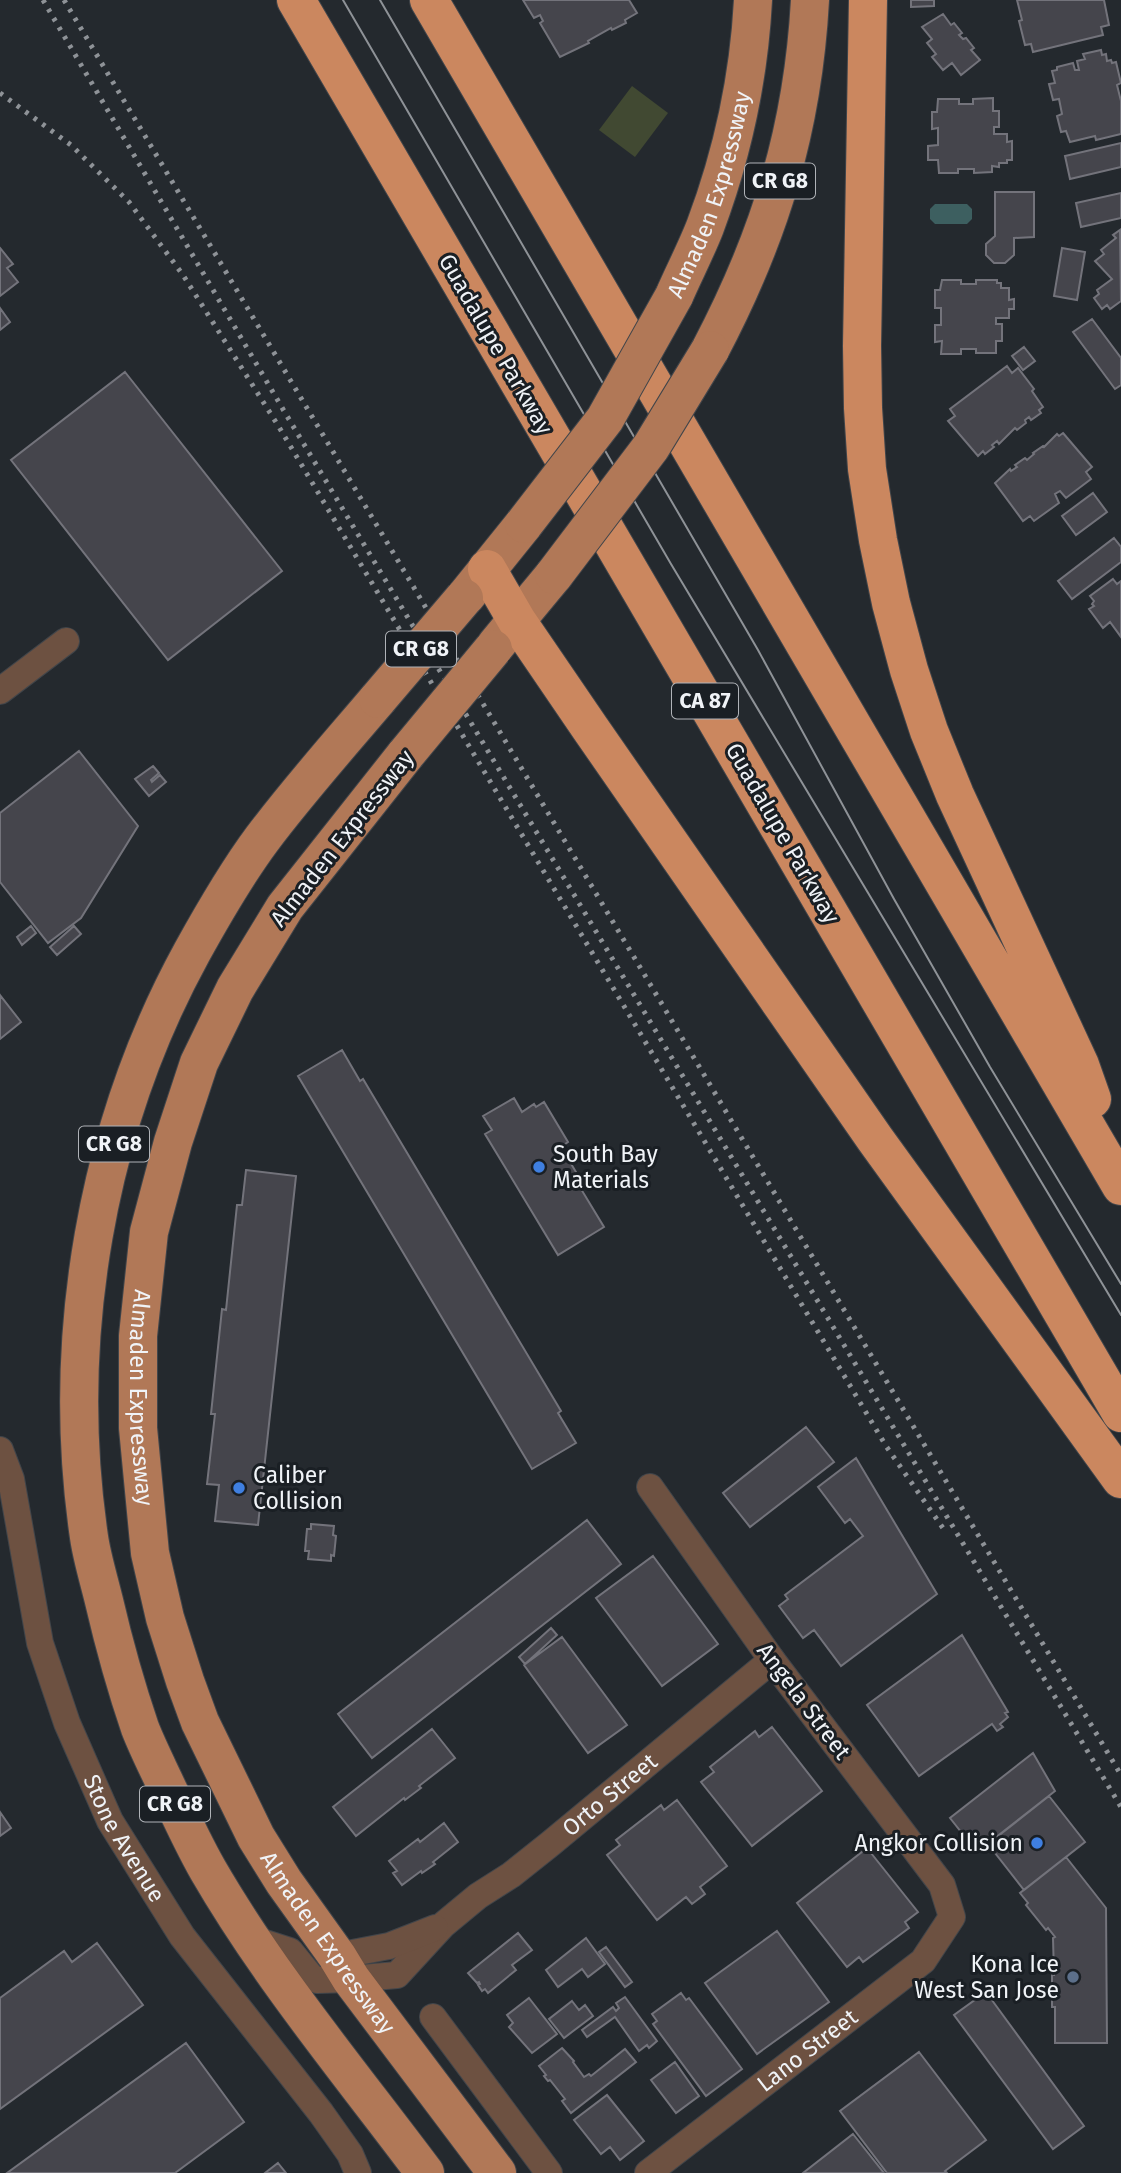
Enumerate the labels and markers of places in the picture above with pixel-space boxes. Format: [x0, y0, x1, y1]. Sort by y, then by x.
place label: South Bay Materials [553, 1140, 658, 1194]
marker: South Bay Materials [531, 1159, 547, 1175]
place label: Caliber Collision [253, 1461, 343, 1515]
marker: Caliber Collision [231, 1480, 247, 1496]
place label: Angkor Collision [854, 1829, 1023, 1857]
marker: Angkor Collision [1029, 1835, 1045, 1851]
place label: Kona Ice West San Jose [914, 1950, 1059, 2004]
marker: Kona Ice West San Jose [1065, 1969, 1081, 1985]

